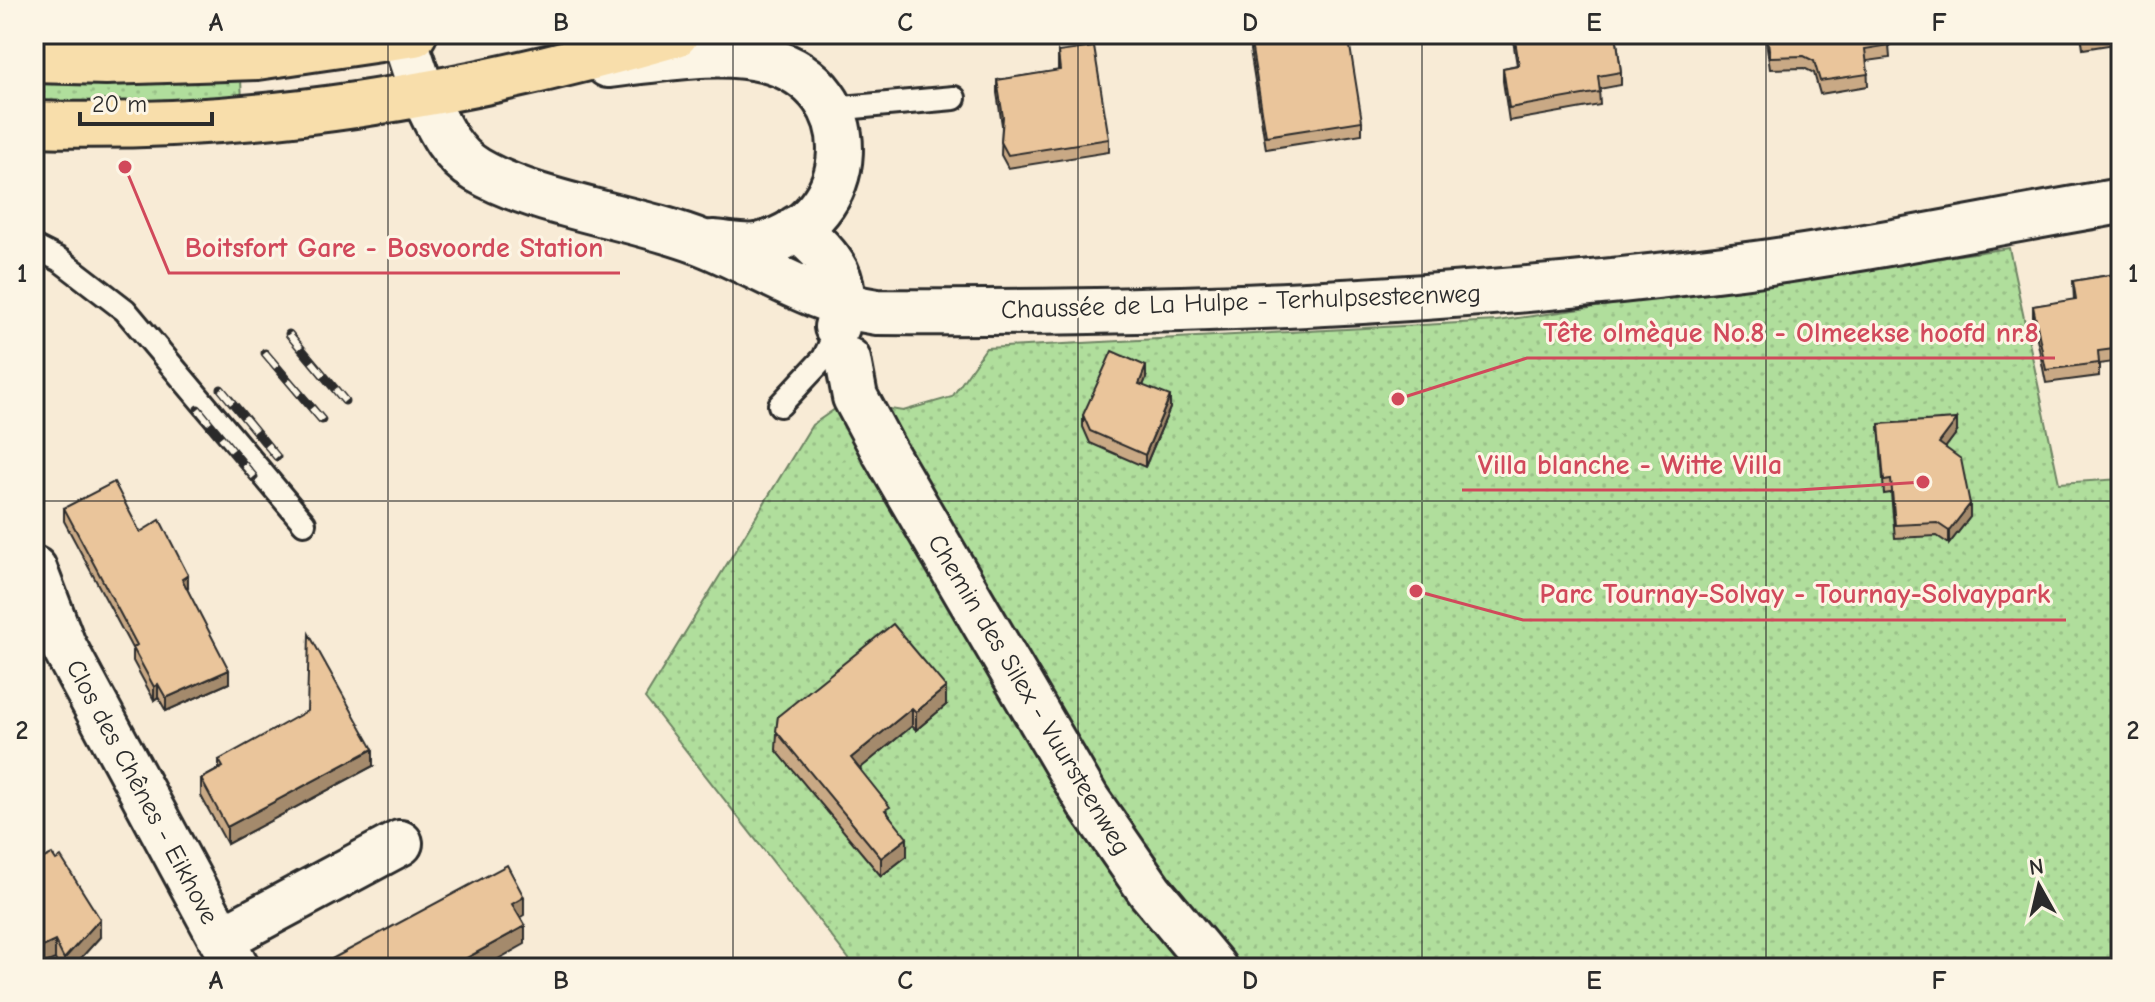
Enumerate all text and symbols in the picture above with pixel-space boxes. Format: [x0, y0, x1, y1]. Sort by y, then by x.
text: A [209, 8, 224, 38]
text: B [553, 8, 569, 38]
text: C [897, 8, 913, 38]
text: D [1242, 8, 1258, 38]
text: E [1586, 8, 1602, 38]
text: F [1931, 8, 1947, 38]
scale bar [80, 76, 212, 126]
text: 20 m [92, 90, 147, 118]
callout: Boitsfort Gare - Bosvoorde Station [169, 221, 620, 273]
text: Boitsfort Gare - Bosvoorde Station [185, 232, 603, 264]
text: 1 [17, 259, 27, 289]
text: 1 [2128, 259, 2138, 289]
street label: Chaussée de La Hulpe - Terhulpsesteenweg [1000, 279, 1482, 325]
callout: Tête olmèque No.8 - Olmeekse hoofd nr.8 [1527, 306, 2055, 358]
text: Tête olmèque No.8 - Olmeekse hoofd nr.8 [1543, 317, 2039, 349]
callout: Villa blanche - Witte Villa [1462, 438, 1798, 490]
text: Villa blanche - Witte Villa [1478, 449, 1782, 481]
street label: Chemin des Silex - Vuursteenweg [921, 529, 1137, 861]
callout: Parc Tournay-Solvay - Tournay-Solvaypark [1523, 568, 2066, 620]
text: Parc Tournay-Solvay - Tournay-Solvaypark [1540, 578, 2051, 610]
street label: Clos des Chênes - Eikhove [60, 655, 224, 929]
text: 2 [16, 716, 28, 746]
text: 2 [2127, 716, 2139, 746]
north arrow [1999, 846, 2079, 926]
text: N [2027, 853, 2045, 881]
text: A [209, 966, 224, 996]
text: B [553, 966, 569, 996]
text: C [897, 966, 913, 996]
text: D [1242, 966, 1258, 996]
text: E [1586, 966, 1602, 996]
text: F [1931, 966, 1947, 996]

